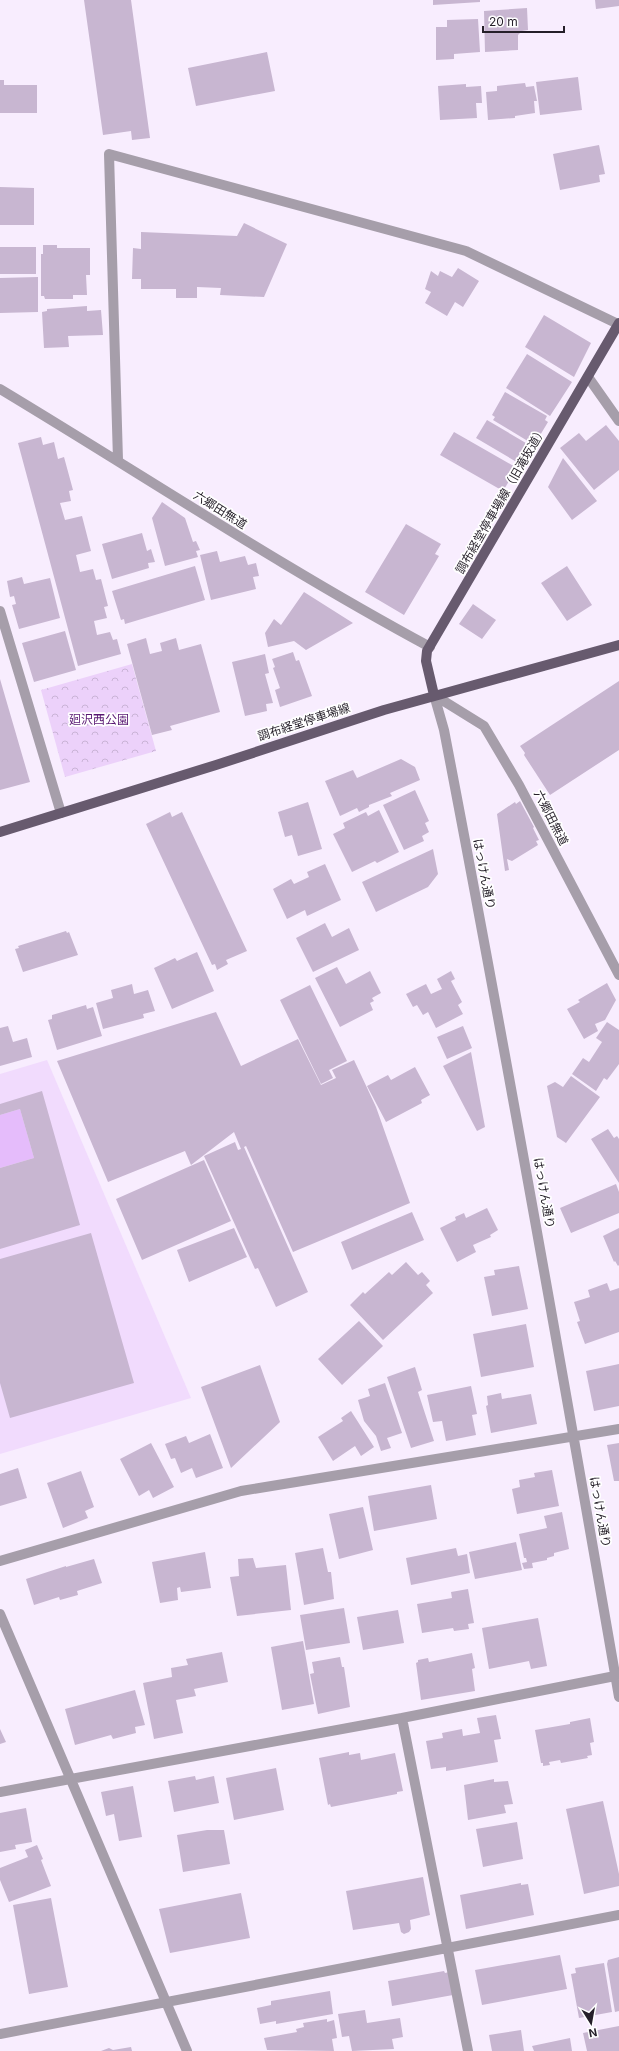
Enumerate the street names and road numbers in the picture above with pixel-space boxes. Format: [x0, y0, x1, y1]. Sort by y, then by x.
street label: 調布経堂停車場線（旧滝坂道） [452, 423, 549, 576]
street label: 六郷田無道 [191, 487, 250, 532]
street label: 調布経堂停車場線 [256, 700, 352, 743]
street label: 六郷田無道 [531, 788, 572, 848]
street label: はっけん通り [470, 837, 499, 911]
street label: はっけん通り [531, 1156, 558, 1230]
street label: はっけん通り [587, 1475, 614, 1549]

